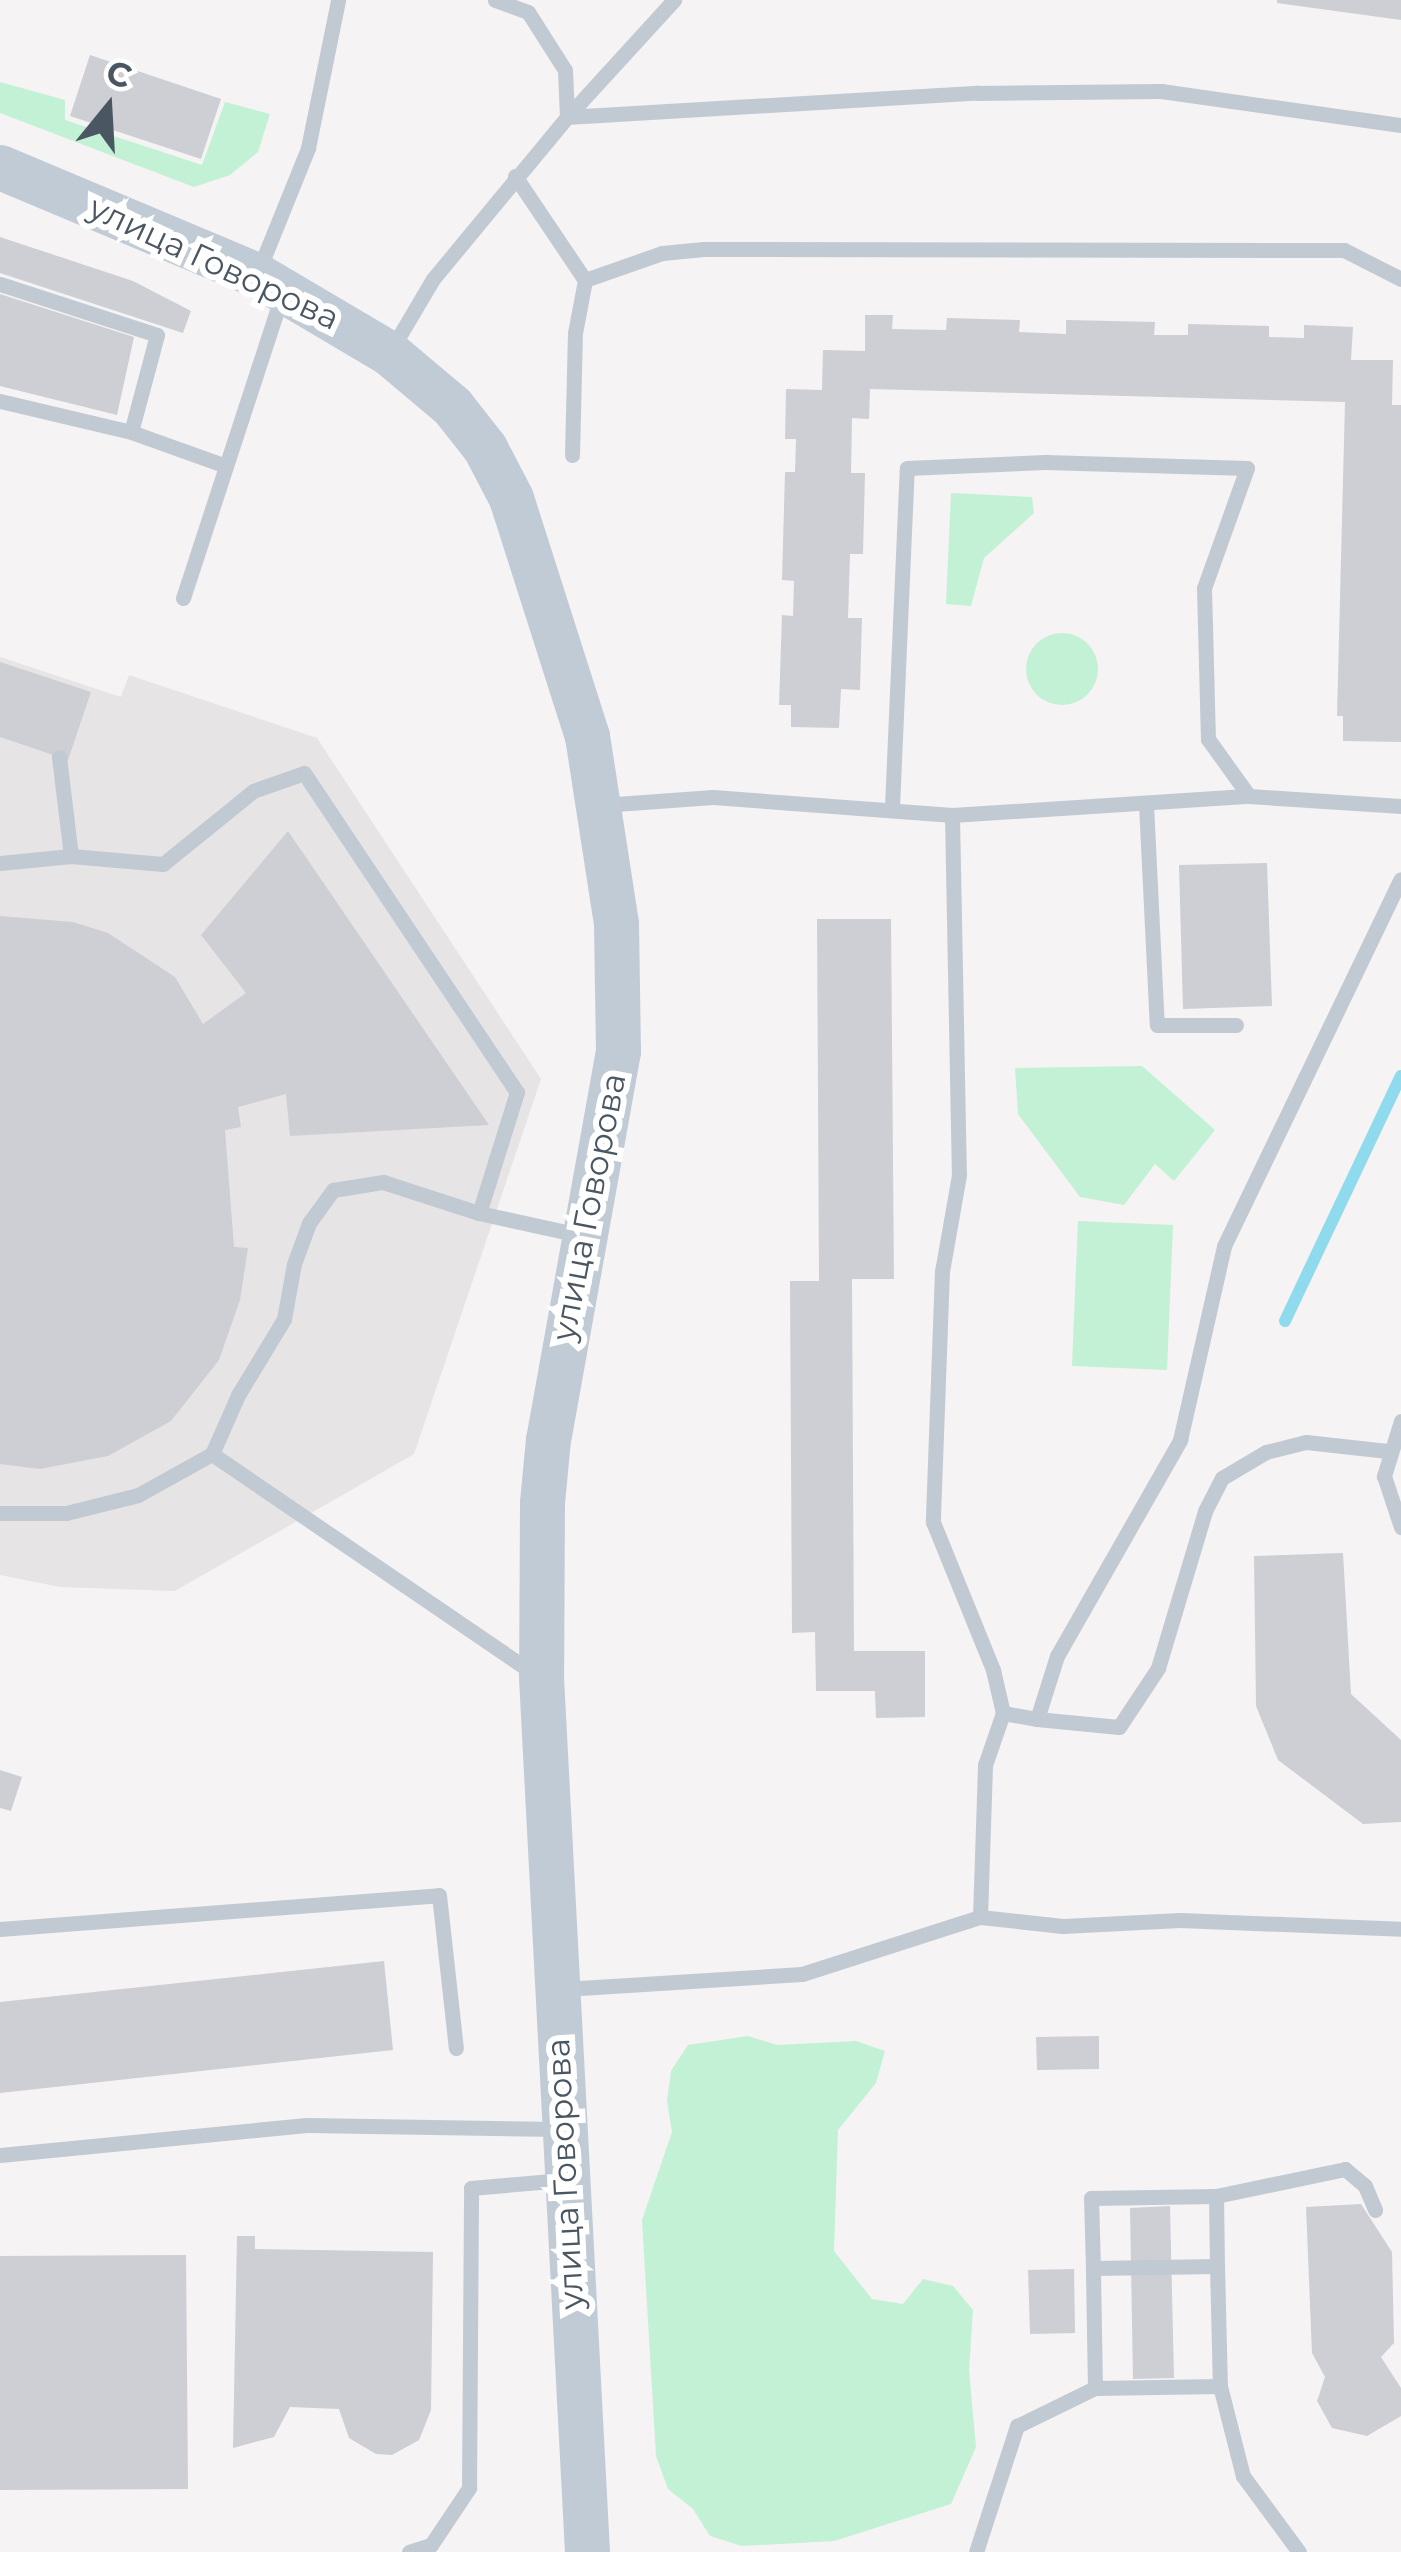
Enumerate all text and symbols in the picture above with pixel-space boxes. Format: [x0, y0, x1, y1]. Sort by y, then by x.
north arrow [48, 48, 168, 168]
text: С [102, 51, 137, 96]
street label: улица Говорова [83, 188, 345, 338]
street label: улица Говорова [544, 1070, 634, 1344]
street label: улица Говорова [538, 2037, 592, 2311]

